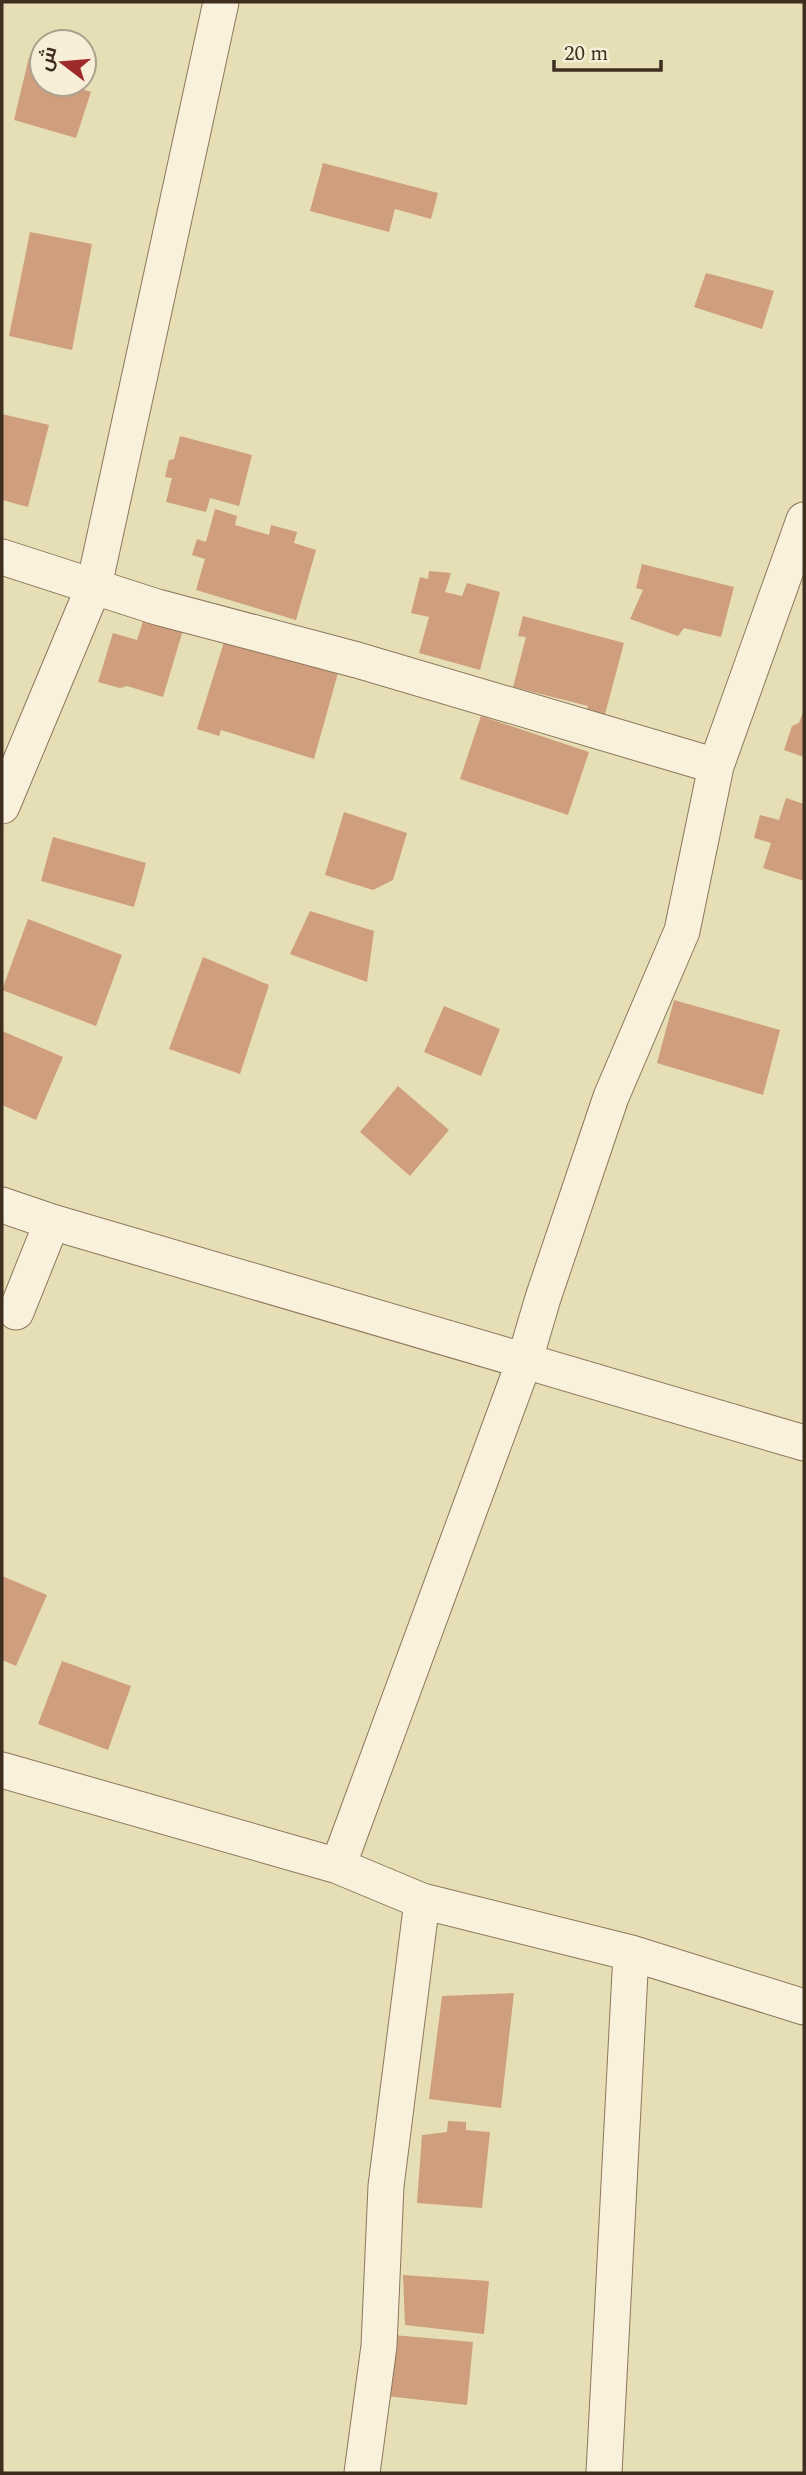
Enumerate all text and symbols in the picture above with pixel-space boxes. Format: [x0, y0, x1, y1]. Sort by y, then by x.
north arrow [28, 28, 98, 98]
scale bar [554, 28, 661, 72]
text: 20 m [564, 38, 608, 70]
text: ش [31, 43, 65, 74]

